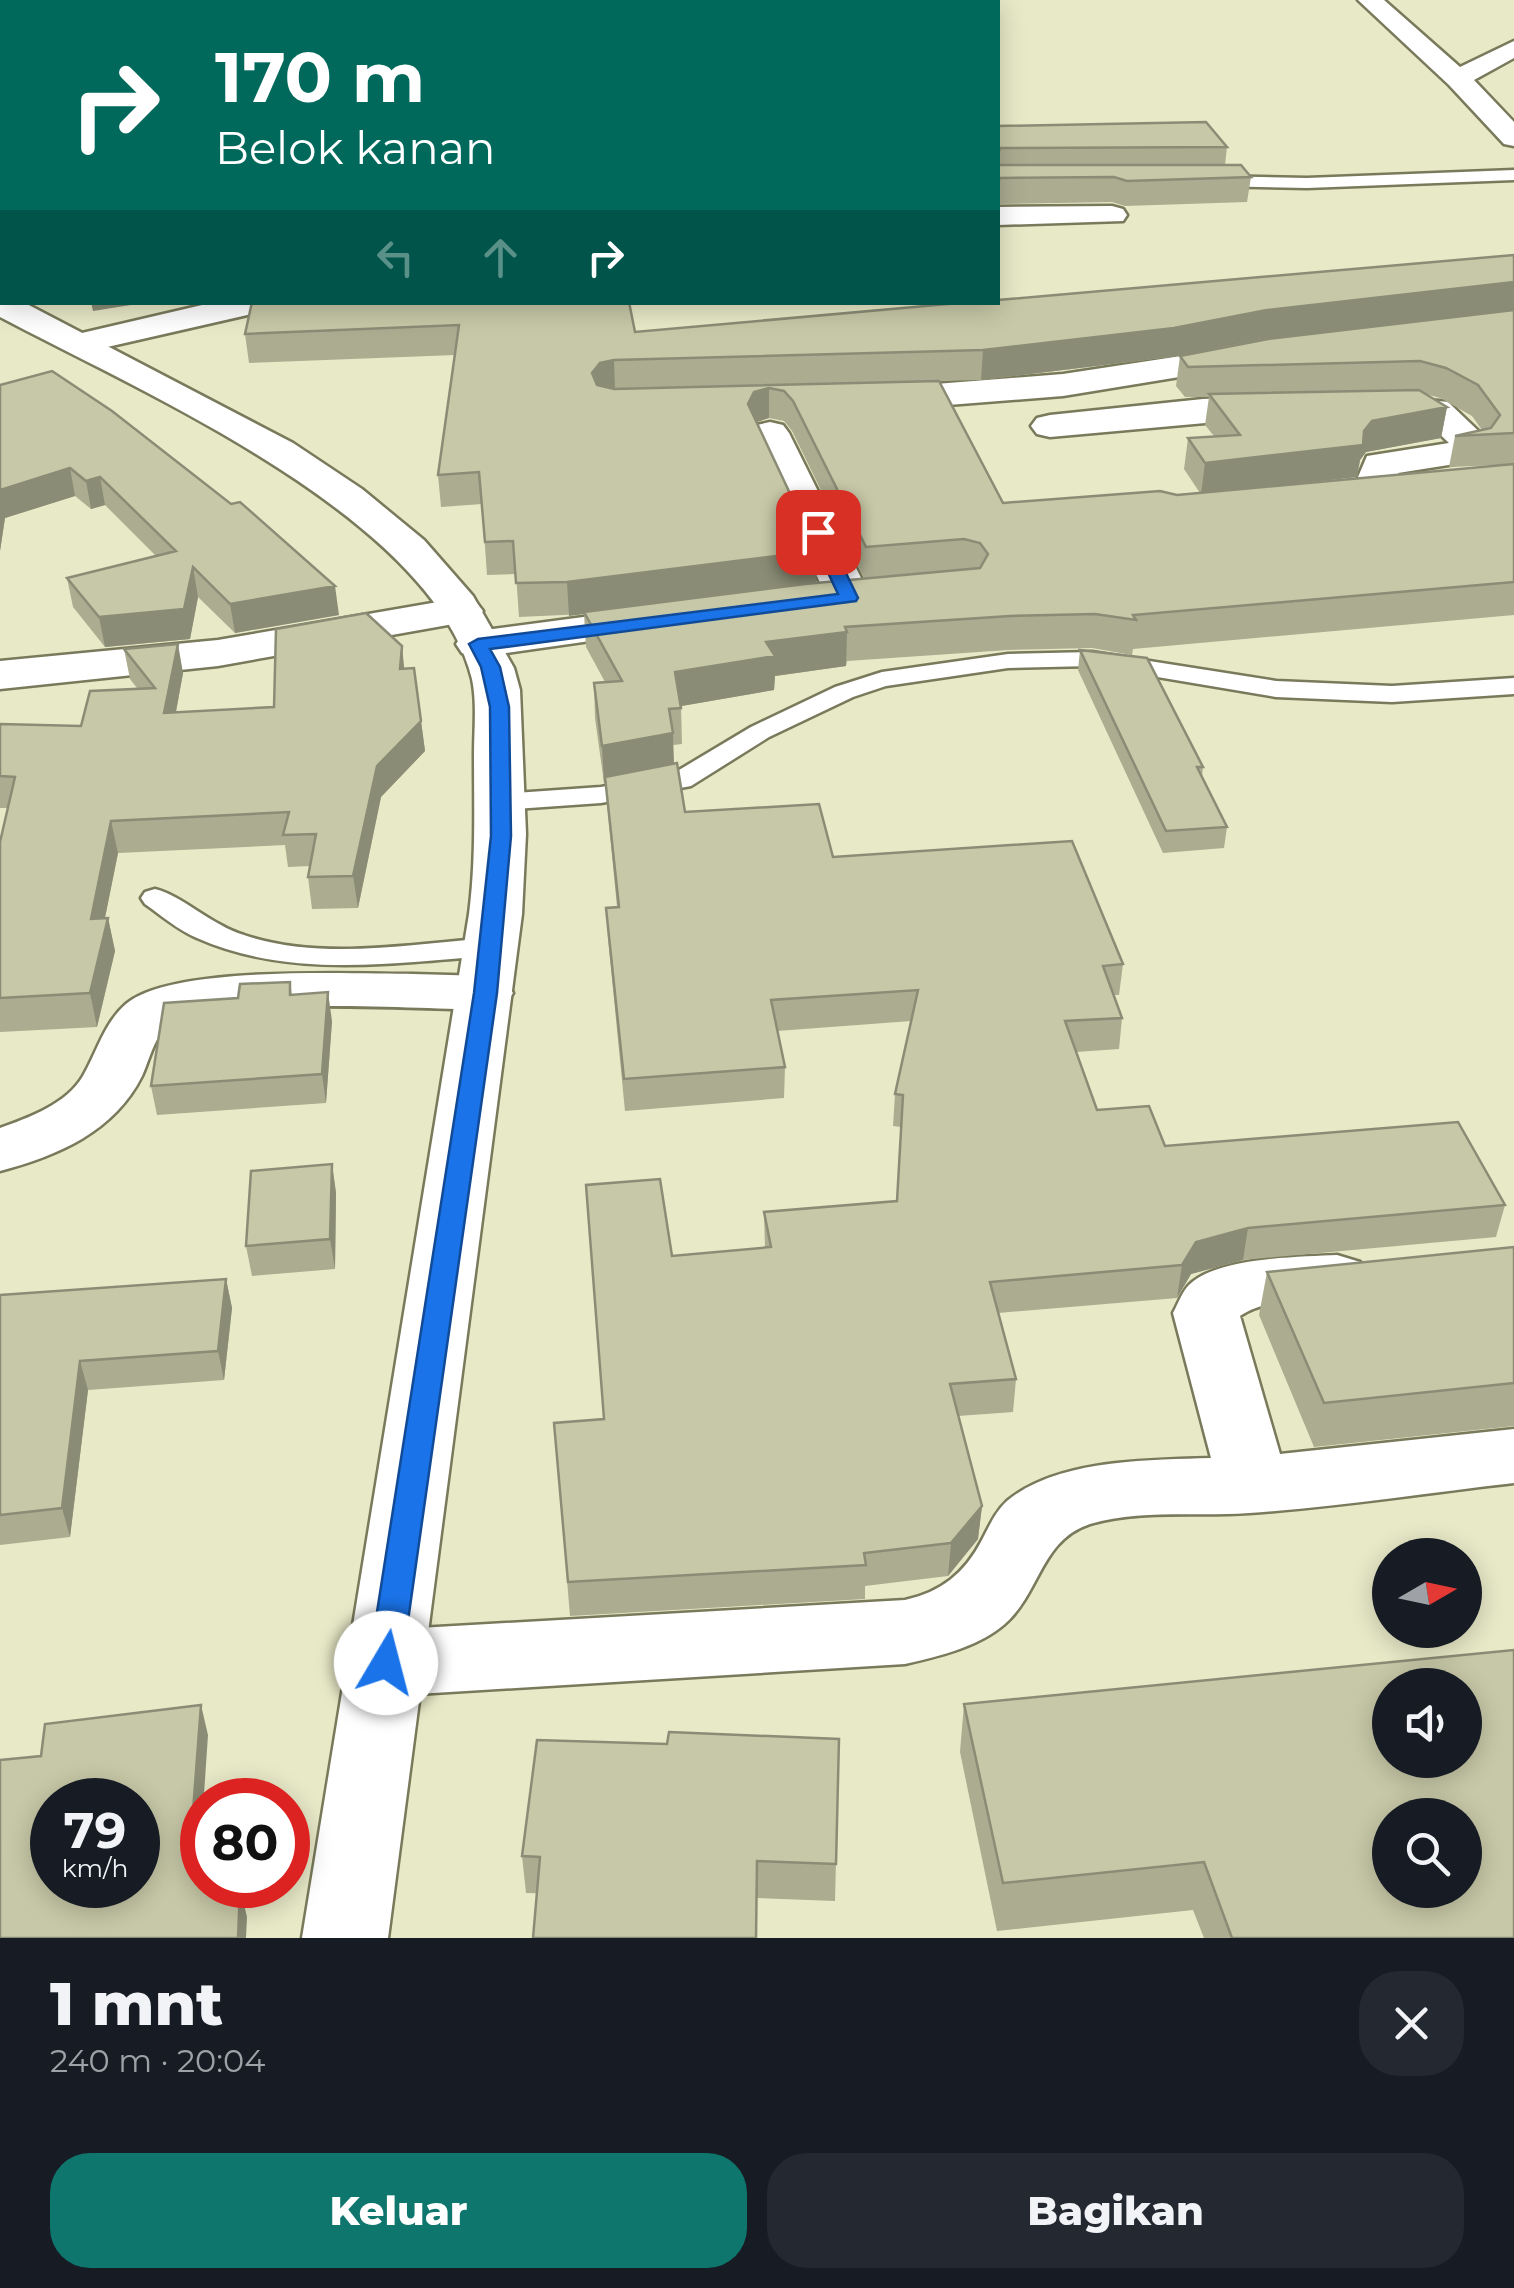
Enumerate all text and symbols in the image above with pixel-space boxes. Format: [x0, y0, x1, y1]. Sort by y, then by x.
text: 170 m [215, 34, 425, 120]
icon: right [50, 40, 180, 170]
text: Belok kanan [215, 120, 496, 175]
icon: left [368, 230, 423, 285]
icon: ahead [473, 230, 528, 285]
icon: right [578, 230, 633, 285]
pin [776, 490, 861, 575]
icon: arrive [791, 505, 846, 560]
north arrow [1372, 1538, 1482, 1648]
map controls [1372, 1538, 1482, 1908]
position arrow [334, 1611, 438, 1715]
button: sound [1372, 1668, 1482, 1778]
speed limit sign: 80 [180, 1778, 310, 1908]
button: search [1372, 1798, 1482, 1908]
text: 79 [64, 1800, 126, 1861]
text: km/h [62, 1853, 128, 1883]
text: 1 mnt [50, 1967, 223, 2040]
button: close [1359, 1971, 1464, 2076]
text: 240 m · 20:04 [50, 2041, 265, 2080]
button: Keluar [50, 2153, 747, 2268]
button: Bagikan [767, 2153, 1464, 2268]

